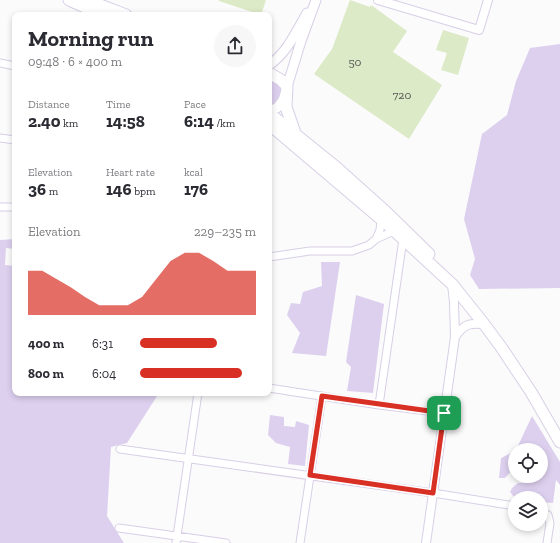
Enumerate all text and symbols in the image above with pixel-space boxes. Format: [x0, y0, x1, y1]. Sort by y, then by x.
text: Morning run [28, 25, 154, 52]
button: share [214, 25, 256, 67]
text: 09:48 · 6 × 400 m [28, 54, 122, 69]
house number: 50 [348, 55, 362, 69]
house number: 720 [393, 88, 411, 102]
text: Distance [28, 98, 70, 111]
text: Time [106, 98, 131, 111]
text: Pace [184, 98, 206, 111]
text: 2.40 [28, 111, 61, 131]
text: 14:58 [106, 111, 145, 131]
text: 6:14 [184, 111, 214, 131]
text: km [61, 117, 78, 130]
text: /km [214, 117, 235, 130]
text: Elevation [28, 166, 72, 179]
text: Heart rate [106, 166, 155, 179]
text: kcal [184, 166, 203, 179]
text: 36 [28, 179, 46, 199]
text: 146 [106, 179, 132, 199]
text: 176 [184, 179, 208, 199]
text: m [46, 185, 58, 198]
text: bpm [132, 185, 156, 198]
text: Elevation [28, 224, 80, 239]
text: 229–235 m [194, 224, 256, 239]
text: 400 m [28, 336, 64, 351]
text: 6:31 [92, 336, 113, 351]
text: 800 m [28, 366, 64, 381]
text: 6:04 [92, 366, 116, 381]
pin [427, 396, 461, 430]
icon: arrive [433, 402, 455, 424]
map controls [508, 443, 548, 531]
button: locate [508, 443, 548, 483]
button: layers [508, 491, 548, 531]

